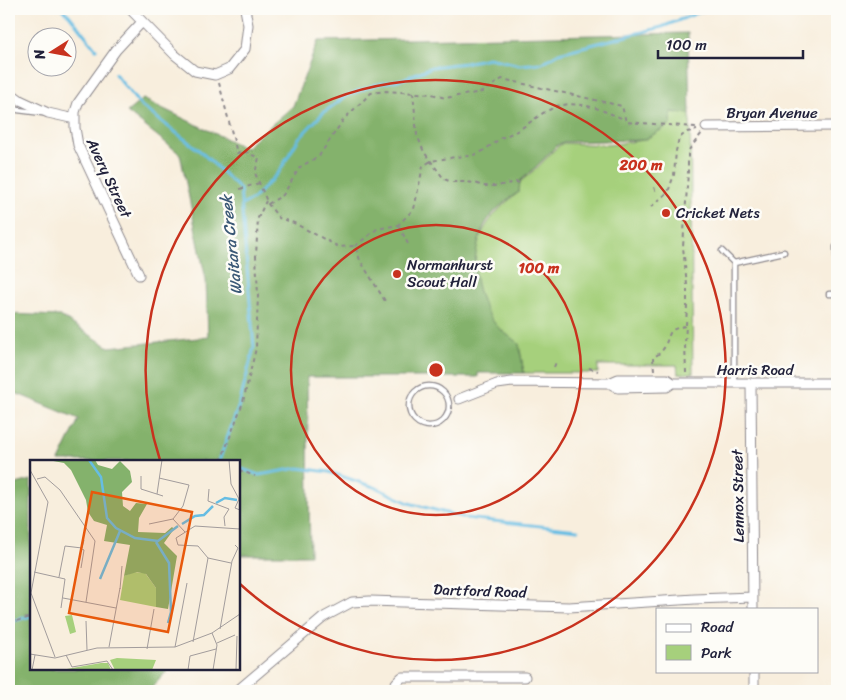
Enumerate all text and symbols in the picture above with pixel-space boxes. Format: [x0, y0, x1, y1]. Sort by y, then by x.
north arrow [28, 28, 78, 78]
scale bar [658, 28, 804, 60]
text: 100 m [666, 32, 707, 58]
text: N [26, 47, 53, 63]
street label: Bryan Avenue [726, 100, 818, 126]
street label: Avery Street [79, 133, 139, 223]
text: 200 m [618, 152, 663, 178]
water label: Waitara Creek [211, 192, 251, 296]
place label: Cricket Nets [676, 200, 760, 226]
marker: Cricket Nets [660, 207, 672, 219]
place label: Normanhurst Scout Hall [407, 252, 494, 295]
text: 100 m [519, 255, 560, 281]
marker: Normanhurst Scout Hall [391, 268, 403, 280]
street label: Harris Road [717, 357, 794, 383]
centre of rings [427, 361, 445, 379]
street label: Lennox Street [724, 448, 752, 543]
inset map [30, 460, 240, 670]
street label: Dartford Road [433, 576, 528, 606]
legend [656, 608, 818, 672]
text: Road [701, 614, 734, 640]
text: Park [701, 640, 732, 666]

